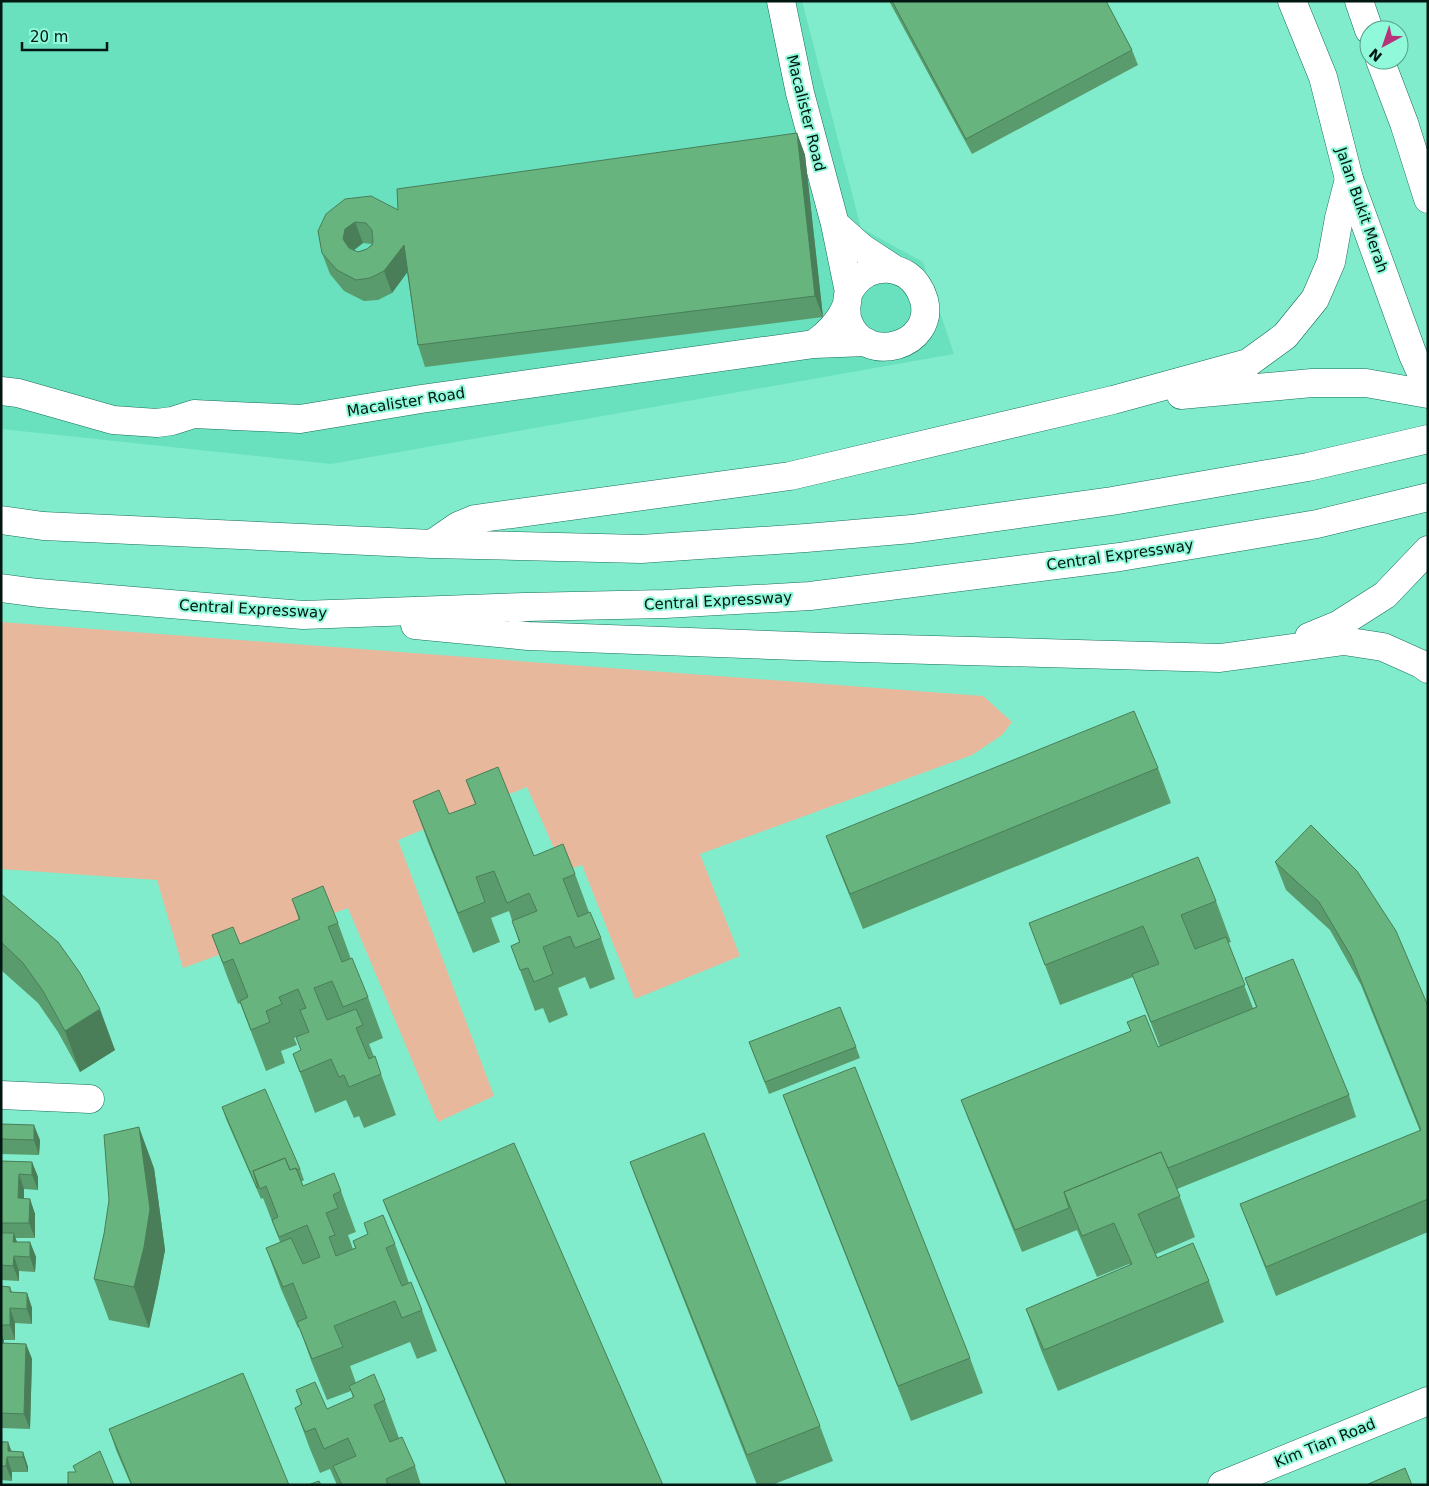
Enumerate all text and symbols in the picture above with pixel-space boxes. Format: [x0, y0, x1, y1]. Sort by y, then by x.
scale bar [22, 20, 108, 52]
north arrow [1359, 20, 1409, 70]
text: 20 m [30, 28, 68, 46]
text: N [1366, 45, 1385, 65]
street label: Macalister Road [783, 53, 829, 173]
street label: Jalan Bukit Merah [1332, 144, 1392, 275]
street label: Macalister Road [346, 384, 466, 420]
street label: Central Expressway [1045, 536, 1195, 574]
street label: Central Expressway [643, 588, 793, 614]
street label: Central Expressway [178, 596, 328, 622]
street label: Kim Tian Road [1272, 1415, 1378, 1471]

